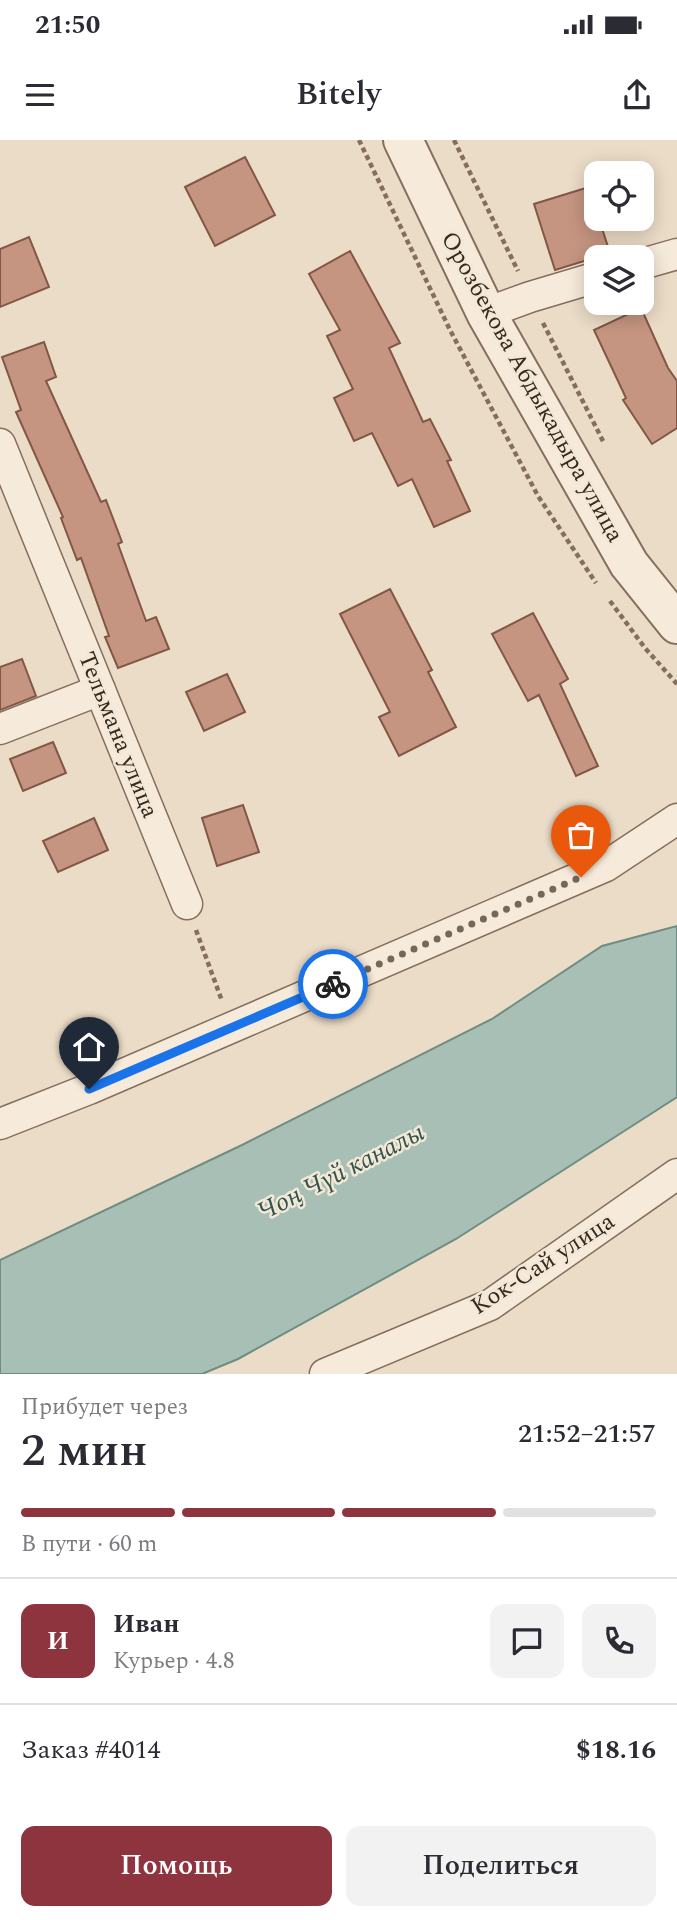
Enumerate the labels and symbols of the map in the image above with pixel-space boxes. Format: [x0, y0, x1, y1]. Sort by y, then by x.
street label: Орозбекова Абдыкадыра улица [431, 225, 633, 549]
street label: Тельмана улица [68, 646, 168, 824]
pin [551, 805, 611, 877]
courier [298, 949, 368, 1019]
pin [59, 1017, 119, 1089]
water label: Чоң Чүй каналы [251, 1112, 432, 1231]
street label: Кок-Сай улица [464, 1204, 622, 1324]

